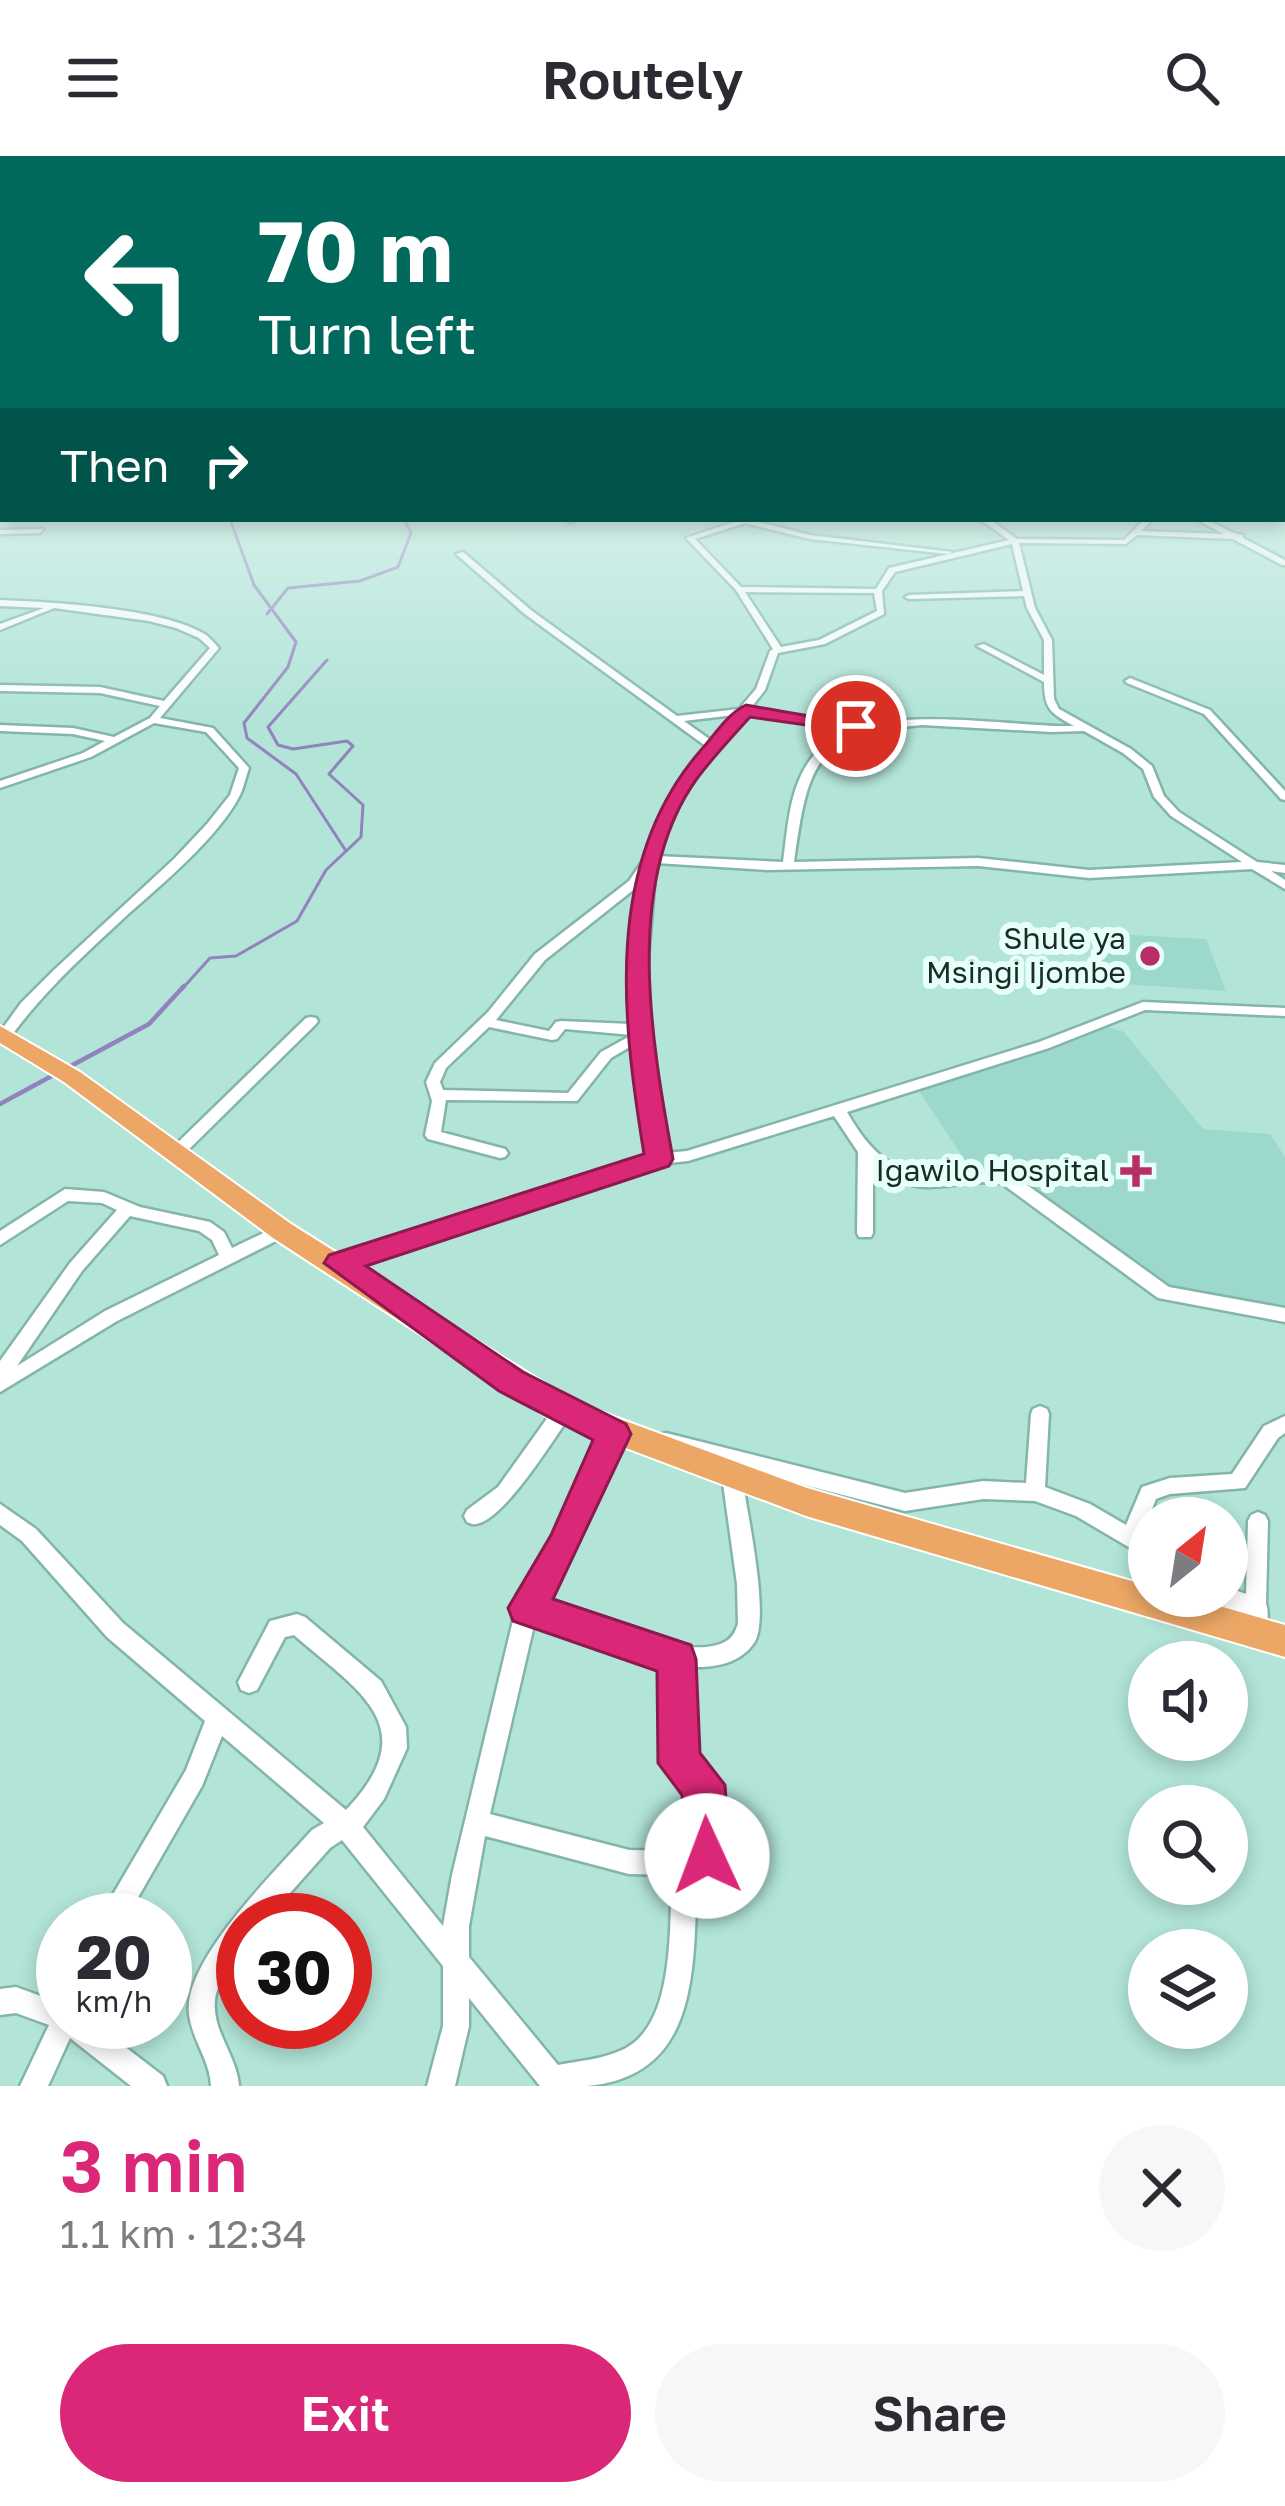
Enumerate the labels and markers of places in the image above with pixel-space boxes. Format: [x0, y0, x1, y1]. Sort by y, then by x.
pin [805, 675, 907, 777]
place label: Shule ya Msingi Ijombe [926, 920, 1126, 990]
marker: Shule ya Msingi Ijombe [1137, 943, 1163, 969]
place label: Igawilo Hospital [876, 1152, 1109, 1188]
marker: Igawilo Hospital [1120, 1155, 1152, 1187]

